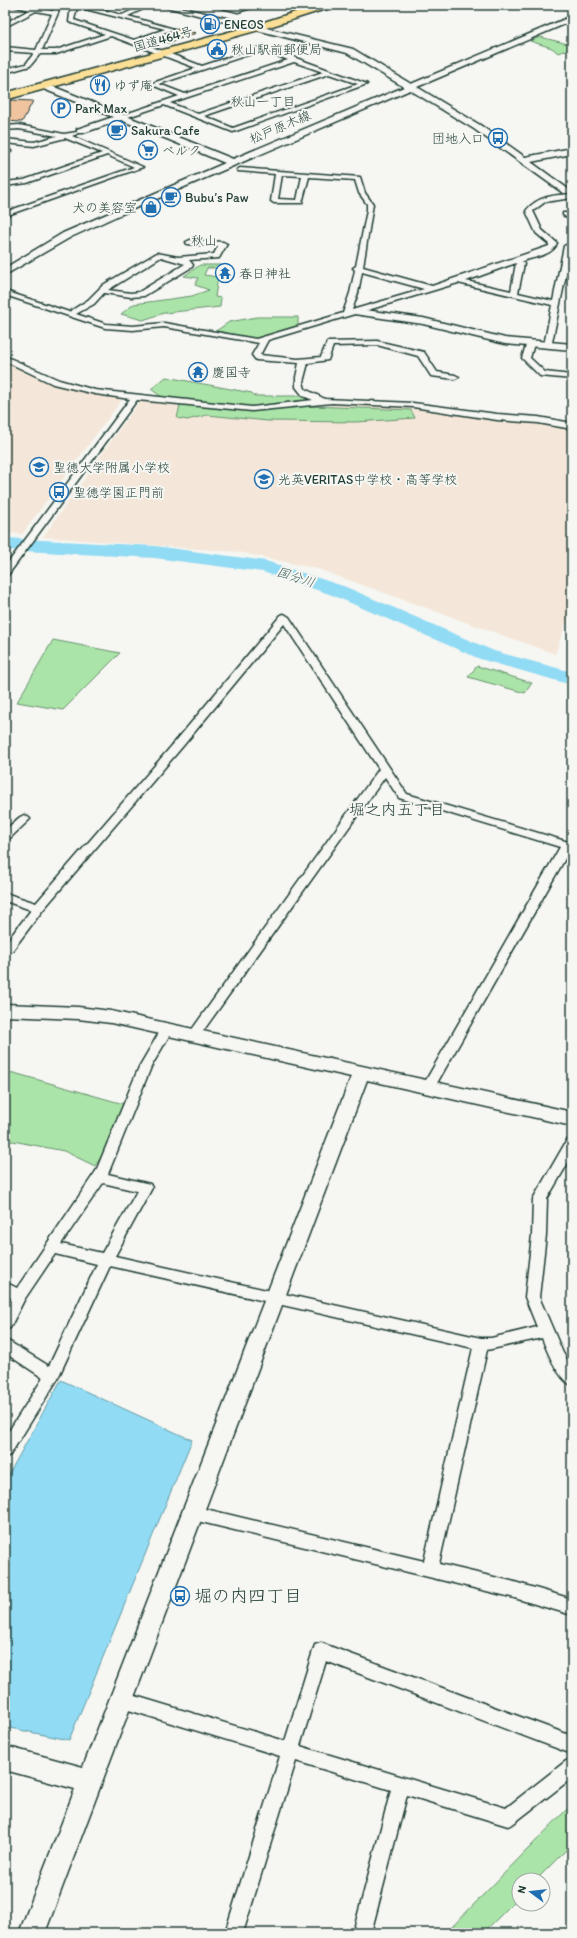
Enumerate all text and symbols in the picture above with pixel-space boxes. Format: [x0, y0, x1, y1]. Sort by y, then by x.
fuel station icon: ENEOS [199, 13, 221, 35]
place label: ENEOS [224, 17, 264, 32]
street label: 国道464号 [131, 23, 195, 55]
public building icon: 秋山駅前郵便局 [206, 38, 228, 60]
place label: 秋山駅前郵便局 [231, 42, 322, 57]
restaurant icon: ゆず庵 [89, 74, 111, 96]
place label: ゆず庵 [114, 78, 153, 93]
district label: 秋山一丁目 [230, 94, 296, 109]
parking icon: Park Max [50, 97, 72, 119]
place label: Park Max [75, 101, 127, 116]
street label: 松戸原木線 [247, 107, 314, 147]
cafe icon: Sakura Cafe [106, 119, 128, 141]
place label: Sakura Cafe [131, 123, 200, 138]
bus stop icon: 団地入口 [487, 127, 509, 149]
place label: 団地入口 [432, 131, 484, 146]
supermarket icon: ベルク [137, 139, 159, 161]
place label: ベルク [162, 143, 201, 158]
cafe icon: Bubu’s Paw [160, 186, 182, 208]
place label: Bubu’s Paw [185, 190, 249, 205]
shop icon: 犬の美容室 [140, 196, 162, 218]
place label: 犬の美容室 [72, 200, 137, 215]
district label: 秋山 [191, 233, 217, 248]
temple icon: 春日神社 [214, 262, 236, 284]
place label: 春日神社 [239, 266, 291, 281]
temple icon: 慶国寺 [187, 361, 209, 383]
place label: 慶国寺 [212, 365, 251, 380]
school or university icon: 聖徳大学附属小学校 [28, 456, 50, 478]
place label: 聖徳大学附属小学校 [53, 460, 170, 475]
school or university icon: 光英VERITAS中学校・高等学校 [253, 468, 275, 490]
place label: 光英VERITAS中学校・高等学校 [278, 472, 457, 487]
bus stop icon: 聖徳学園正門前 [48, 481, 70, 503]
place label: 聖徳学園正門前 [73, 485, 164, 500]
water label: 国分川 [275, 564, 317, 590]
district label: 堀之内五丁目 [349, 800, 445, 819]
bus stop icon: 堀の内四丁目 [169, 1585, 191, 1607]
place label: 堀の内四丁目 [194, 1585, 302, 1607]
north arrow [511, 1872, 551, 1912]
text: N [515, 1884, 529, 1895]

